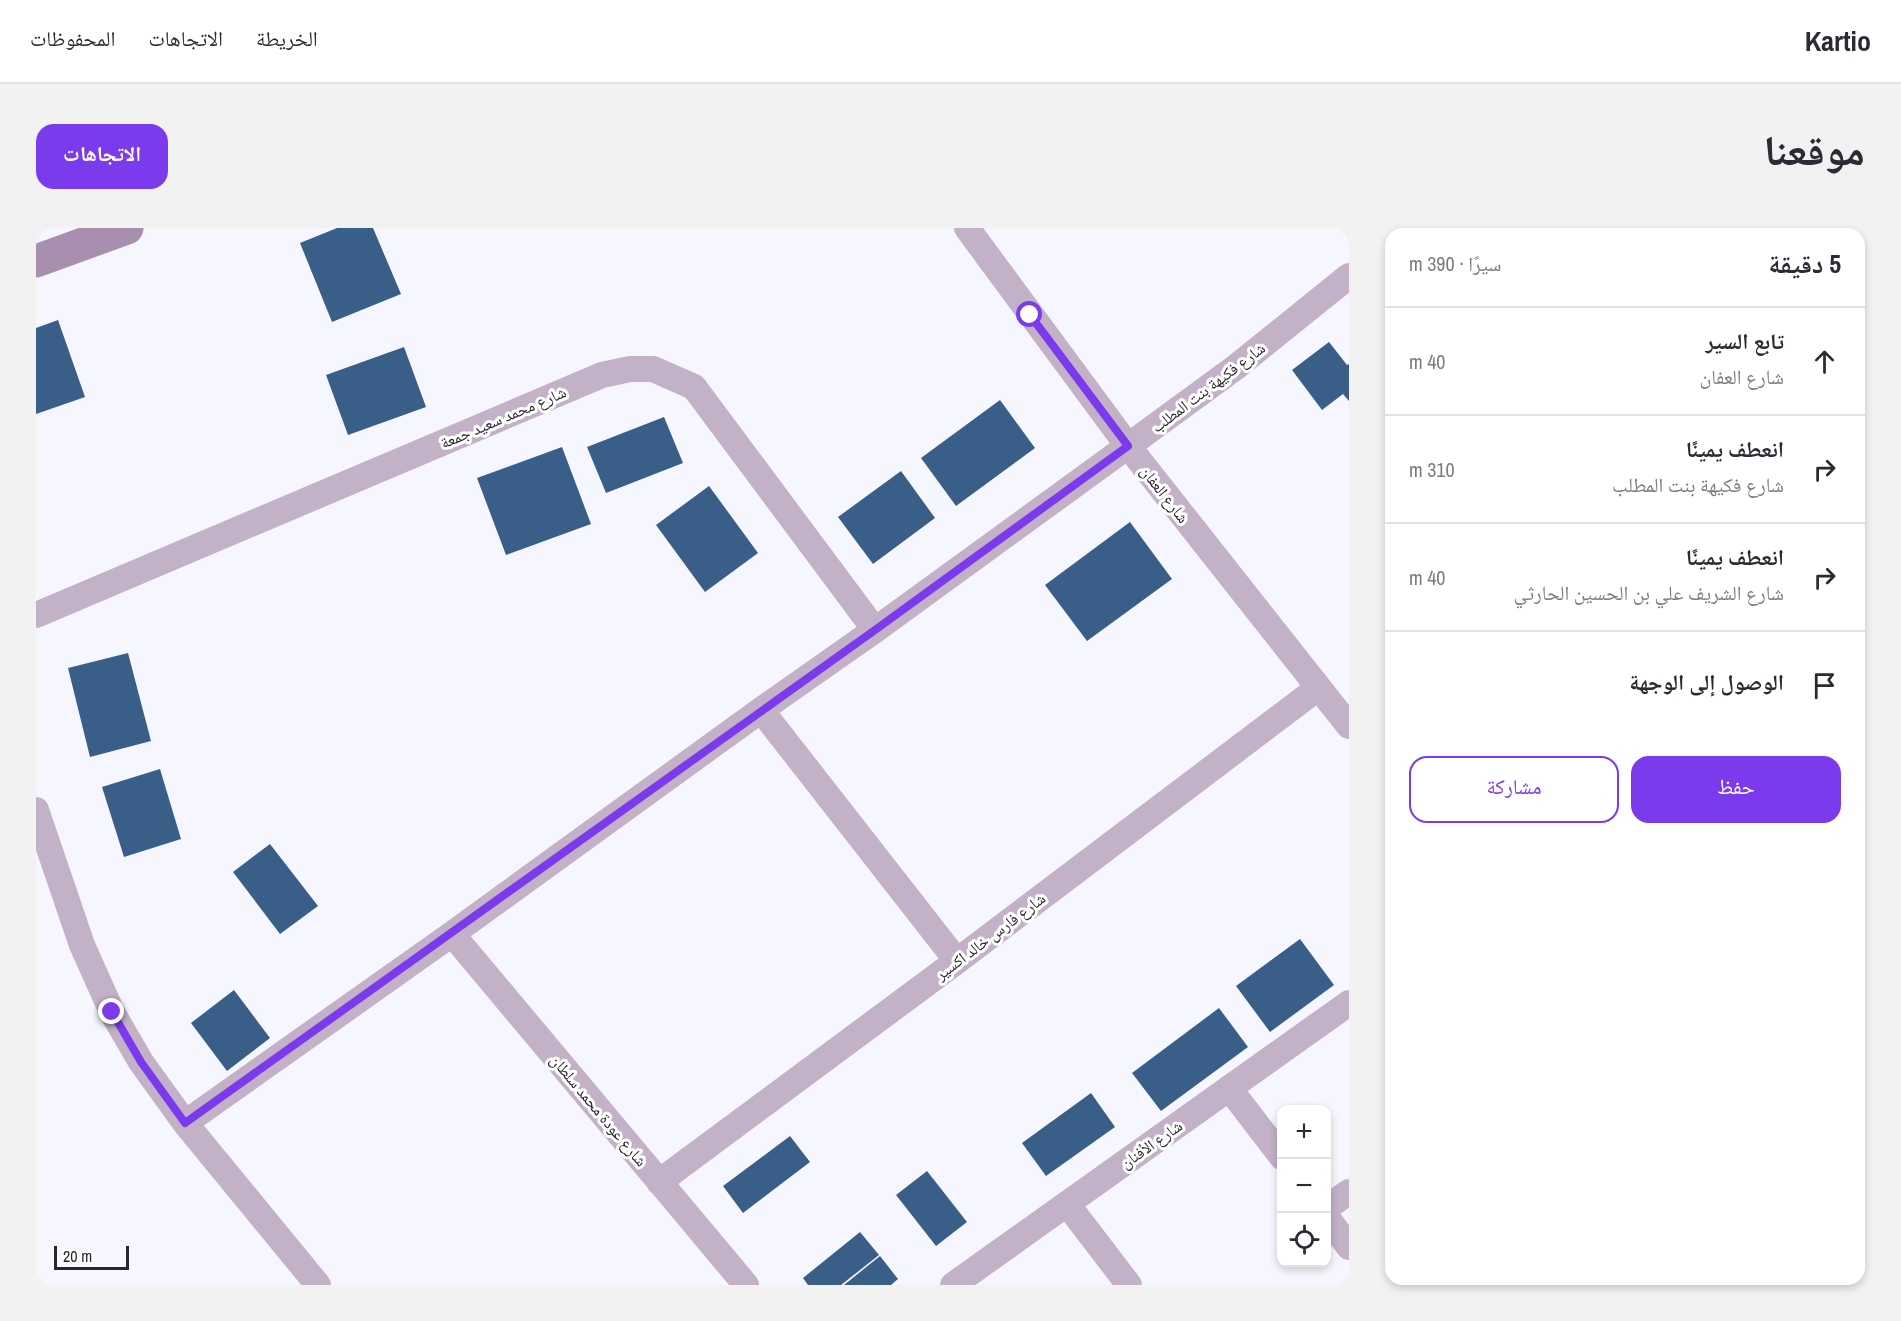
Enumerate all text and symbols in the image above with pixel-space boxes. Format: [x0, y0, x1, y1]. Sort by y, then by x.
text: Kartio [1805, 22, 1871, 60]
text: المحفوظات [30, 24, 115, 53]
text: الاتجاهات [148, 24, 223, 53]
text: الخريطة [256, 24, 318, 53]
text: موقعنا [1764, 122, 1865, 178]
button: الاتجاهات [36, 124, 168, 189]
text: 5 دقيقة [1769, 246, 1841, 281]
text: سيرًا · 390 m [1409, 250, 1502, 277]
route start [1016, 301, 1042, 327]
text: تابع السير [1706, 326, 1784, 356]
street label: شارع فكيهة بنت المطلب [1146, 337, 1270, 437]
icon: ahead [1808, 345, 1841, 378]
text: 40 m [1409, 348, 1445, 375]
text: شارع العفان [1700, 363, 1784, 390]
street label: شارع محمد سعيد جمعة [437, 381, 569, 453]
text: انعطف يمينًا [1686, 434, 1784, 464]
icon: right [1808, 453, 1841, 486]
text: 310 m [1409, 456, 1455, 483]
street label: شارع العفان [1136, 461, 1194, 527]
text: شارع فكيهة بنت المطلب [1612, 471, 1784, 498]
text: انعطف يمينًا [1686, 542, 1784, 572]
icon: right [1808, 561, 1841, 594]
text: 40 m [1409, 564, 1445, 591]
text: شارع الشريف علي بن الحسين الحارثي [1514, 579, 1784, 606]
text: الوصول إلى الوجهة [1629, 667, 1784, 697]
icon: arrive [1808, 669, 1841, 702]
button: مشاركة [1409, 756, 1619, 823]
button: حفظ [1631, 756, 1841, 823]
street label: شارع فارس خالد اكسير [929, 887, 1050, 985]
route end [98, 998, 124, 1024]
street label: شارع عودة محمد سلطان [546, 1049, 652, 1171]
map controls [1277, 1105, 1331, 1267]
button: + [1277, 1105, 1331, 1159]
street label: شارع الأفنان [1116, 1115, 1186, 1173]
button: − [1277, 1159, 1331, 1213]
button: locate [1277, 1213, 1331, 1267]
scale bar [54, 1243, 129, 1270]
text: 20 m [63, 1245, 92, 1267]

